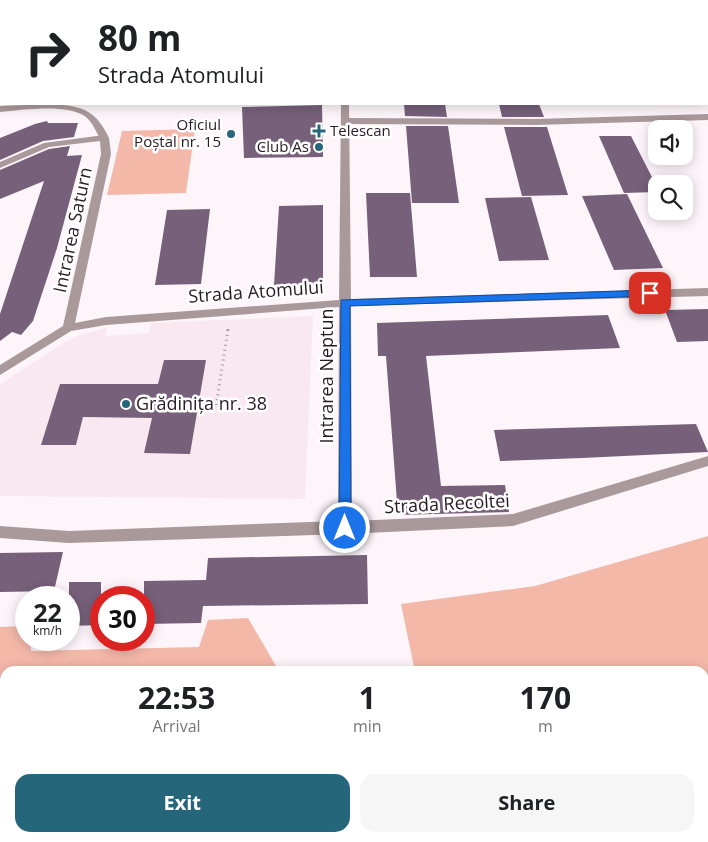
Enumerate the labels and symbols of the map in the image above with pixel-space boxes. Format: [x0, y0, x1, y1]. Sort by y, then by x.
place label: Oficiul Poștal nr. 15 [134, 114, 221, 151]
place label: Telescan [330, 120, 391, 140]
marker: Telescan [312, 124, 326, 138]
marker: Oficiul Poștal nr. 15 [225, 128, 237, 140]
place label: Club As [257, 136, 309, 156]
marker: Club As [313, 141, 325, 153]
street label: Intrarea Saturn [47, 165, 97, 295]
pin [629, 272, 671, 314]
street label: Strada Atomului [187, 274, 325, 308]
street label: Intrarea Neptun [314, 308, 338, 444]
place label: Grădinița nr. 38 [136, 391, 267, 415]
marker: Grădinița nr. 38 [120, 398, 132, 410]
street label: Strada Recoltei [384, 488, 510, 518]
position arrow [318, 501, 370, 553]
speed limit sign: 30 [90, 586, 155, 651]

